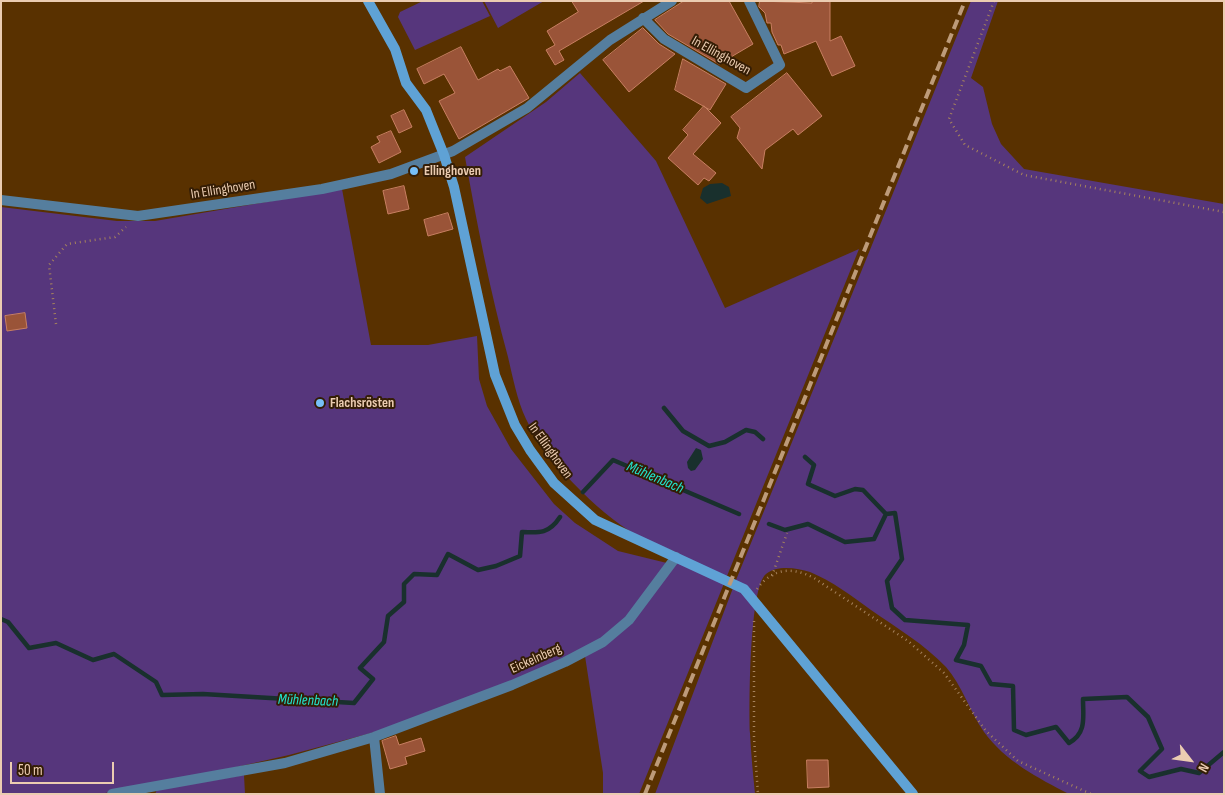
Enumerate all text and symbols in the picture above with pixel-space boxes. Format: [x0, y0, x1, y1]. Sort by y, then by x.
street label: In Ellinghoven [688, 33, 754, 79]
place label: Ellinghoven [424, 163, 481, 179]
marker: Ellinghoven [408, 165, 420, 177]
street label: In Ellinghoven [190, 177, 256, 203]
place label: Flachsrösten [330, 395, 394, 411]
marker: Flachsrösten [314, 397, 326, 409]
street label: In Ellinghoven [524, 420, 576, 482]
water label: Mühlenbach [624, 458, 686, 498]
street label: Eickelnberg [508, 640, 564, 678]
water label: Mühlenbach [278, 691, 338, 711]
north arrow [1165, 735, 1215, 785]
scale bar [12, 752, 116, 784]
text: N [1194, 760, 1213, 775]
text: 50 m [18, 761, 43, 780]

